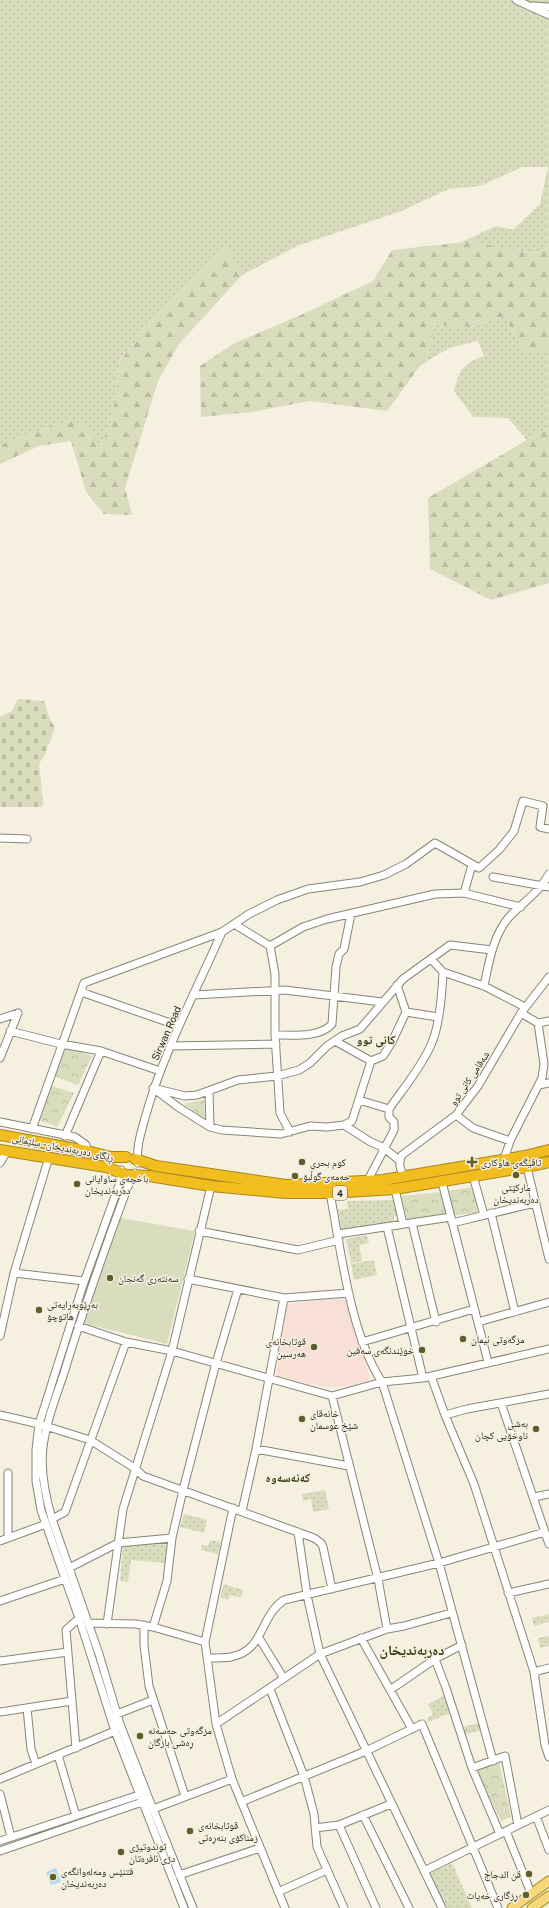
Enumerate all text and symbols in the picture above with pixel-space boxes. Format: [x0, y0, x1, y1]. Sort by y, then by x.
street label: Sirwan Road [149, 1004, 183, 1062]
district label: کانی توو [357, 1033, 396, 1048]
street label: شەقامی کانی توو [446, 1048, 493, 1108]
street label: ڕێگای دەربەندیخان - سلێمانی [11, 1131, 115, 1165]
place label: کوم بحري [310, 1156, 346, 1171]
marker: تاقیگەی هاوکاری [466, 1156, 478, 1168]
place label: تاقیگەی هاوکاری [481, 1156, 542, 1169]
marker: کوم بحري [297, 1157, 307, 1167]
place label: حەمەی گوڵبۆ [303, 1170, 351, 1183]
marker: مارکێتی دەربەندیخان [511, 1170, 521, 1180]
marker: حەمەی گوڵبۆ [290, 1171, 300, 1181]
place label: باخچەی ساوایانی دەربەندیخان [85, 1172, 148, 1197]
marker: باخچەی ساوایانی دەربەندیخان [72, 1179, 82, 1189]
place label: مارکێتی دەربەندیخان [493, 1181, 539, 1206]
road number: 4 [333, 1186, 347, 1200]
place label: سەنتەری گەنجان [118, 1272, 179, 1285]
marker: سەنتەری گەنجان [105, 1273, 115, 1283]
place label: بەڕێوبەرایەتی هاتوچۆ [47, 1298, 98, 1323]
marker: بەڕێوبەرایەتی هاتوچۆ [34, 1305, 44, 1315]
place label: مزگەوتی ئیمان [471, 1333, 525, 1346]
marker: مزگەوتی ئیمان [458, 1334, 468, 1344]
place label: قوتابخانەی هەرسین [266, 1335, 306, 1360]
marker: قوتابخانەی هەرسین [309, 1342, 319, 1352]
place label: خوێندنگەی سەفین [347, 1344, 415, 1357]
marker: خوێندنگەی سەفین [417, 1345, 427, 1355]
place label: خانەقای شێخ عوسمان [310, 1407, 359, 1432]
marker: خانەقای شێخ عوسمان [297, 1414, 307, 1424]
place label: بەشی ناوخۆیی کچان [475, 1417, 528, 1442]
marker: بەشی ناوخۆیی کچان [531, 1424, 541, 1434]
district label: کەنەسەوە [266, 1471, 311, 1485]
district label: دەربەندیخان [380, 1642, 444, 1659]
place label: مزگەوتی حەسەنە ڕەشی بازگان [148, 1724, 212, 1750]
marker: مزگەوتی حەسەنە ڕەشی بازگان [135, 1731, 145, 1741]
place label: قوتابخانەی زمناکۆی بنەڕەتی [198, 1819, 258, 1845]
marker: قوتابخانەی زمناکۆی بنەڕەتی [185, 1826, 195, 1836]
place label: توندوتیژی دژی ئافرەتان [129, 1840, 175, 1865]
marker: توندوتیژی دژی ئافرەتان [116, 1847, 126, 1857]
place label: فتنێس ومەلەوانگەی دەربەندیخان [61, 1865, 133, 1890]
place label: قن الدجاج [484, 1868, 521, 1881]
marker: قن الدجاج [524, 1869, 534, 1879]
marker: فتنێس ومەلەوانگەی دەربەندیخان [48, 1872, 58, 1882]
place label: ڕزگاری خەیات [467, 1889, 518, 1903]
marker: ڕزگاری خەیات [521, 1890, 531, 1900]

